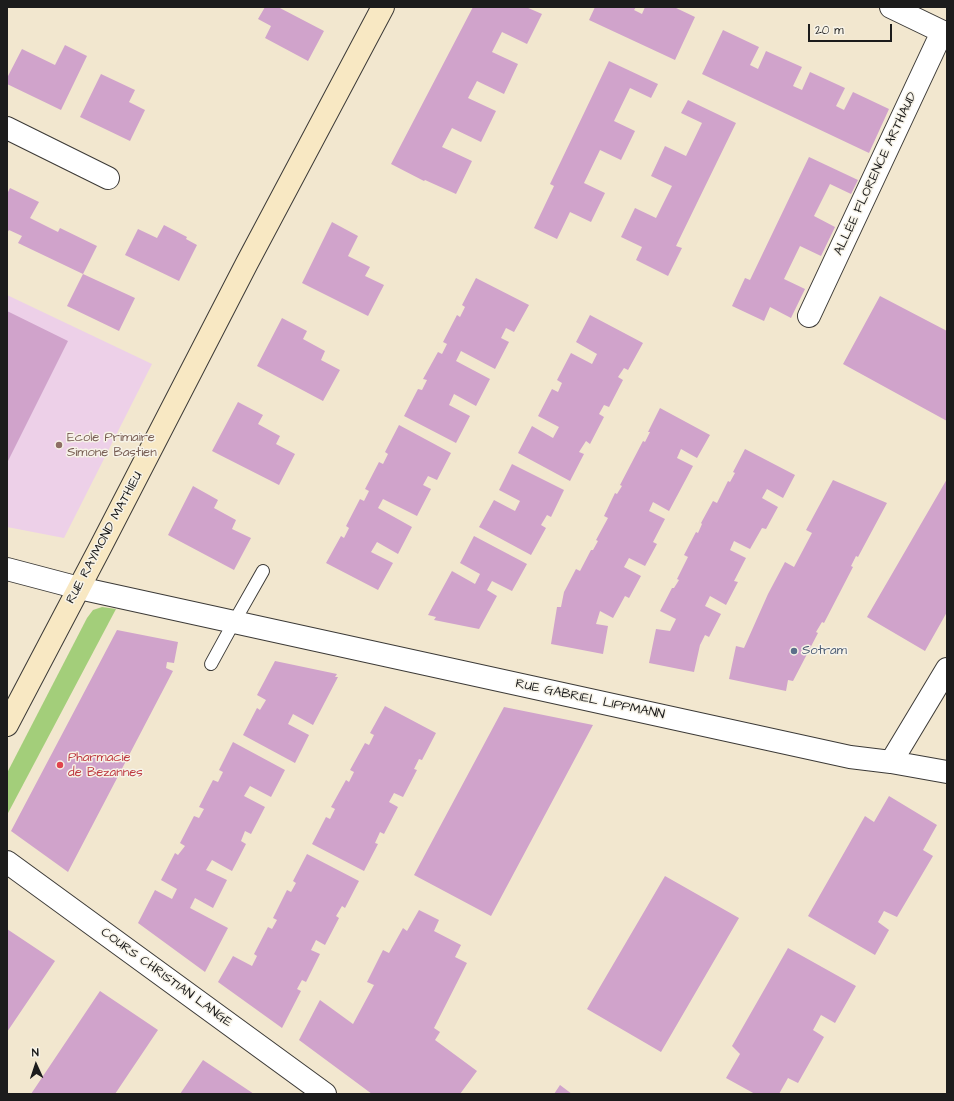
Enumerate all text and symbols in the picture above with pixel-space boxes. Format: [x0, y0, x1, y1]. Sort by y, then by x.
scale bar [810, 16, 894, 42]
text: 20 m [815, 22, 844, 39]
street label: ALLÉE FLORENCE ARTHAUD [831, 90, 921, 258]
place label: Ecole Primaire Simone Bastien [67, 430, 157, 461]
marker: Ecole Primaire Simone Bastien [54, 440, 64, 450]
street label: RUE RAYMOND MATHIEU [64, 469, 146, 607]
place label: Sotram [802, 643, 847, 659]
marker: Sotram [789, 646, 799, 656]
street label: RUE GABRIEL LIPPMANN [514, 677, 666, 723]
place label: Pharmacie de Bezannes [68, 750, 143, 781]
marker: Pharmacie de Bezannes [55, 760, 65, 770]
street label: COURS CHRISTIAN LANGE [97, 925, 235, 1031]
north arrow [16, 1045, 56, 1085]
text: N [32, 1045, 39, 1060]

